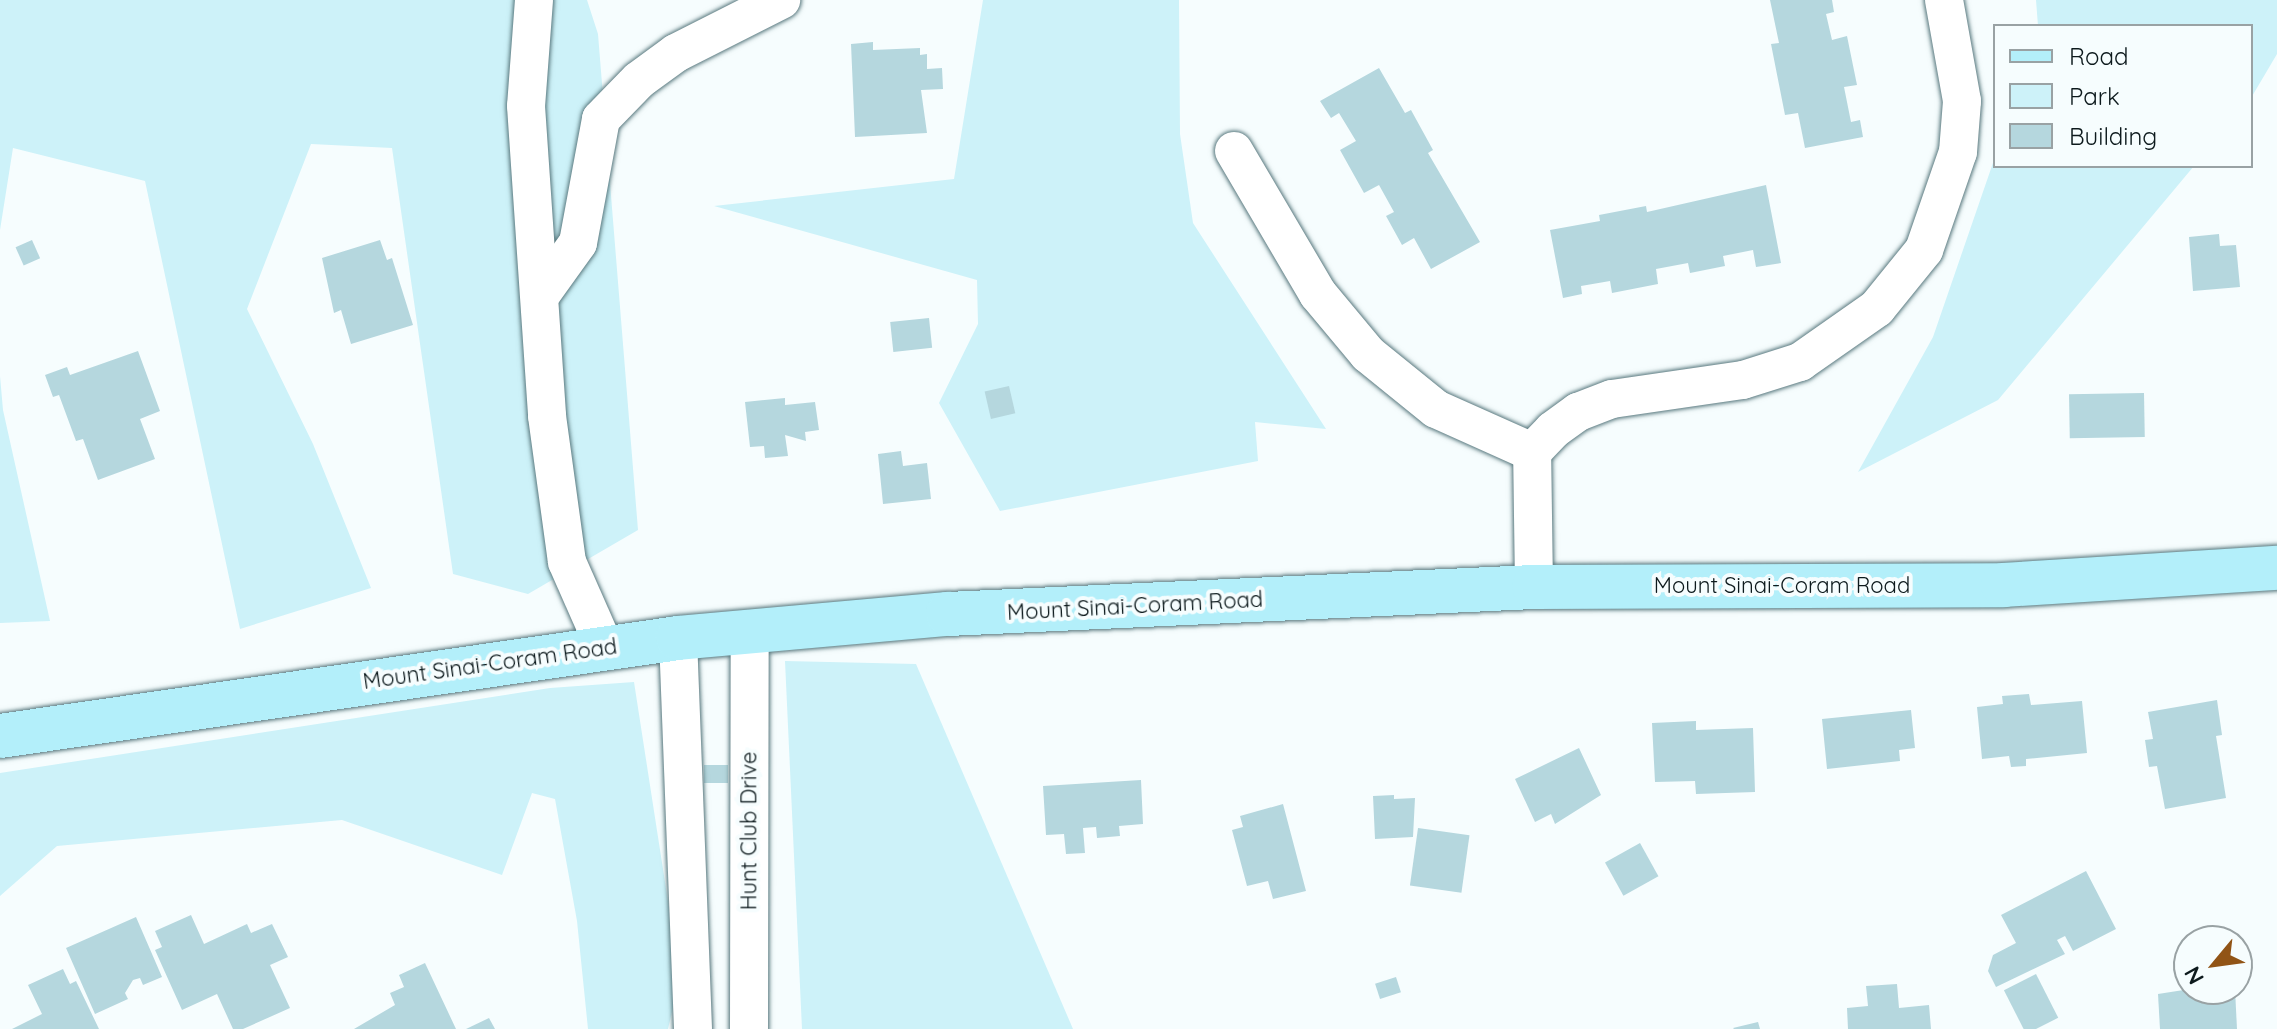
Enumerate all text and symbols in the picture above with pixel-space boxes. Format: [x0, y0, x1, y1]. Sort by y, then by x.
legend [1993, 24, 2253, 168]
text: Road [2069, 41, 2129, 71]
text: Park [2069, 81, 2120, 111]
text: Building [2069, 121, 2157, 151]
street label: Mount Sinai-Coram Road [1654, 573, 1910, 599]
street label: Mount Sinai-Coram Road [1006, 586, 1264, 626]
street label: Mount Sinai-Coram Road [361, 633, 619, 695]
street label: Hunt Club Drive [736, 752, 762, 910]
north arrow [2173, 925, 2253, 1005]
text: N [2178, 962, 2210, 990]

